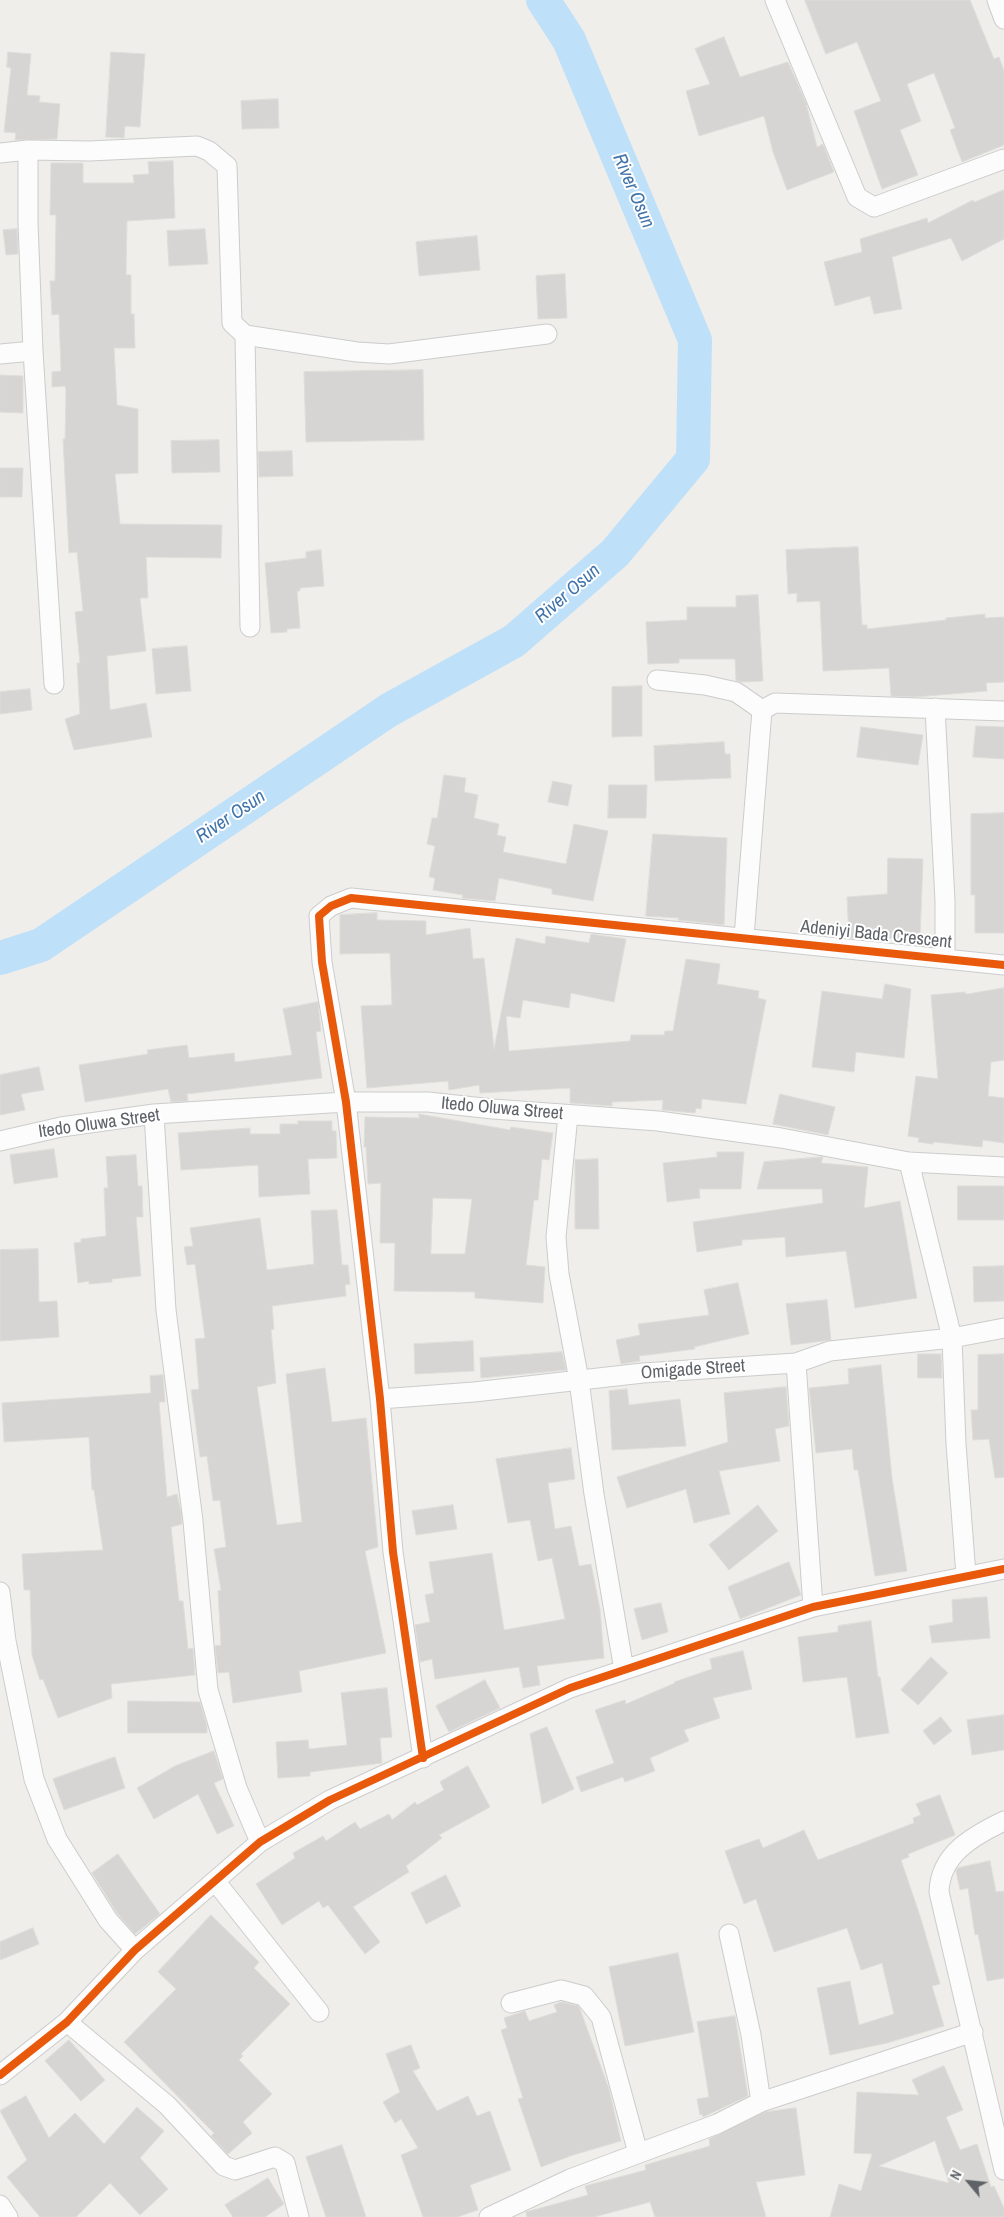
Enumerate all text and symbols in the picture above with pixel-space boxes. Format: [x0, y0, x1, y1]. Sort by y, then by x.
water label: River Osun [607, 150, 659, 232]
water label: River Osun [531, 560, 605, 628]
water label: River Osun [192, 786, 270, 848]
street label: Adeniyi Bada Crescent [799, 916, 953, 954]
street label: Itedo Oluwa Street [440, 1093, 564, 1125]
street label: Itedo Oluwa Street [37, 1105, 161, 1143]
street label: Omigade Street [640, 1356, 746, 1384]
north arrow [944, 2157, 994, 2207]
text: N [946, 2167, 966, 2183]

